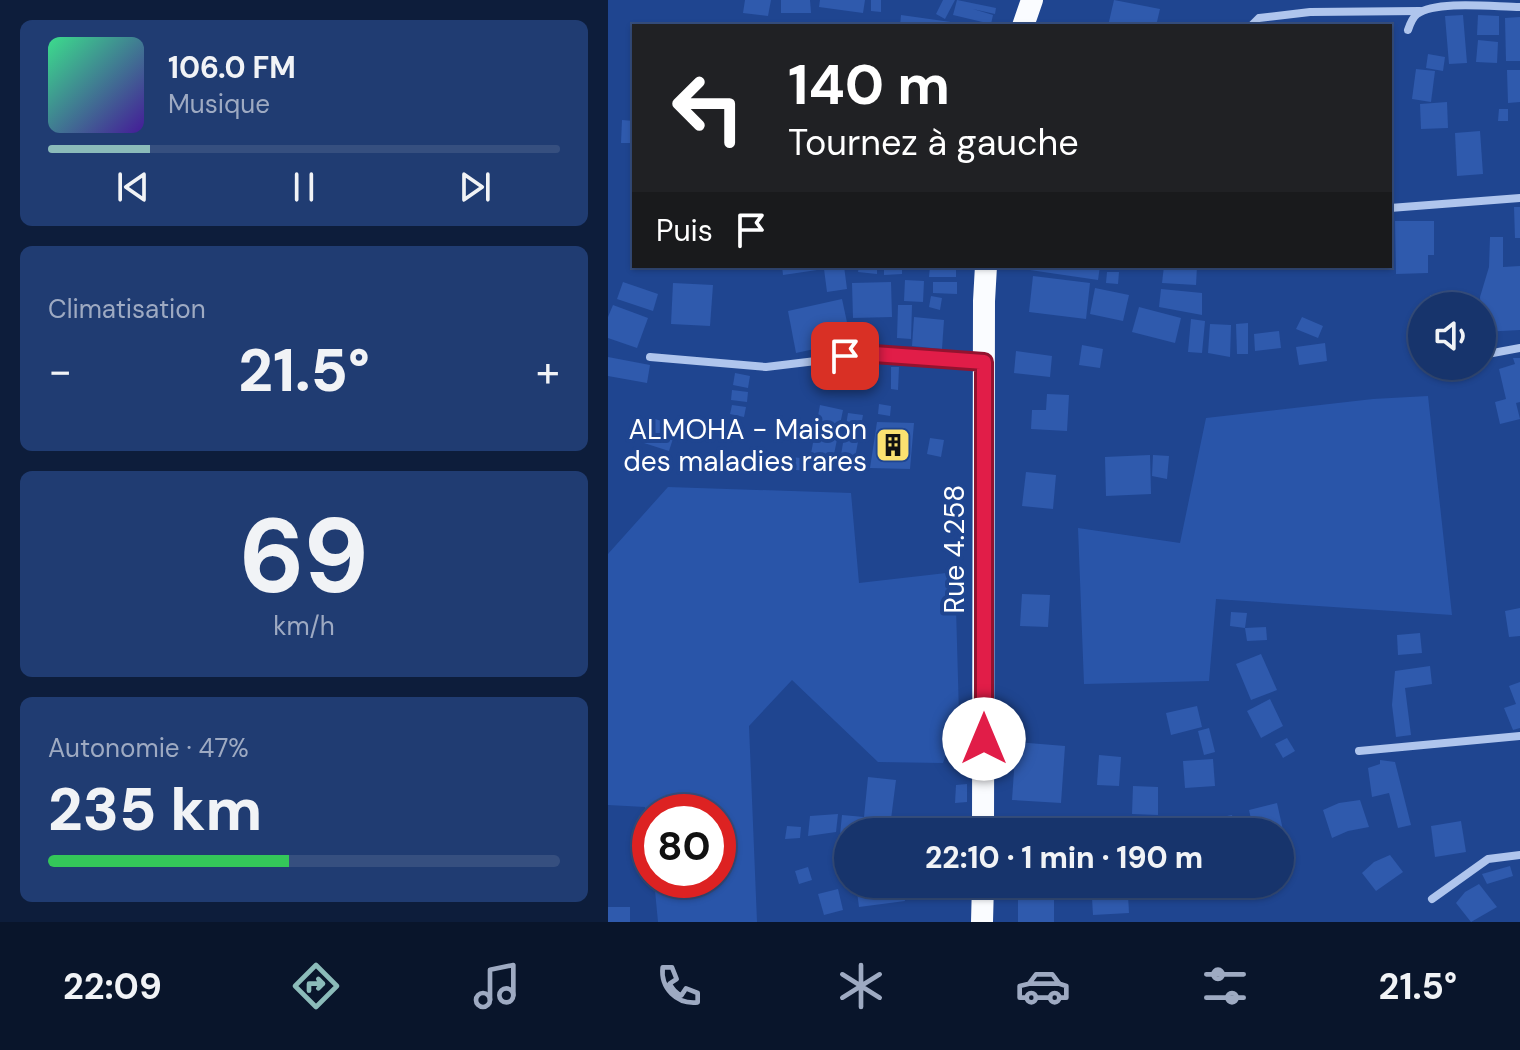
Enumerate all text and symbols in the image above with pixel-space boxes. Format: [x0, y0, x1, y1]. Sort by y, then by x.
text: 106.0 FM [168, 48, 296, 87]
text: 140 m [788, 48, 950, 121]
icon: left [656, 56, 760, 160]
text: Musique [168, 87, 270, 121]
text: Tournez à gauche [788, 119, 1079, 166]
icon: previous [111, 165, 155, 209]
icon: pause [282, 165, 326, 209]
icon: next [453, 165, 497, 209]
icon: arrive [729, 208, 773, 252]
text: Puis [656, 211, 713, 250]
text: Climatisation [48, 292, 206, 326]
map controls [1408, 292, 1496, 380]
button: sound [1408, 292, 1496, 380]
pin [811, 322, 879, 390]
text: 21.5° [238, 331, 370, 410]
icon: arrive [823, 334, 867, 378]
text: − [48, 342, 72, 400]
text: + [536, 342, 560, 400]
place label: ALMOHA - Maison des maladies rares [623, 411, 867, 480]
building icon: ALMOHA - Maison des maladies rares [874, 426, 912, 464]
street label: Rue 4.258 [936, 485, 973, 613]
text: 69 [239, 489, 369, 624]
text: km/h [273, 609, 335, 643]
position arrow [942, 697, 1026, 781]
text: Autonomie · 47% [48, 731, 249, 765]
text: 235 km [48, 770, 262, 849]
speed limit sign: 80 [632, 794, 736, 898]
text: 22:10 · 1 min · 190 m [925, 838, 1203, 877]
icon: directions [288, 958, 344, 1014]
icon: music [469, 958, 525, 1014]
icon: phone [651, 958, 707, 1014]
icon: climate [833, 958, 889, 1014]
icon: car [1015, 958, 1071, 1014]
icon: filters [1197, 958, 1253, 1014]
text: 22:09 [63, 963, 162, 1010]
text: 21.5° [1379, 963, 1457, 1010]

